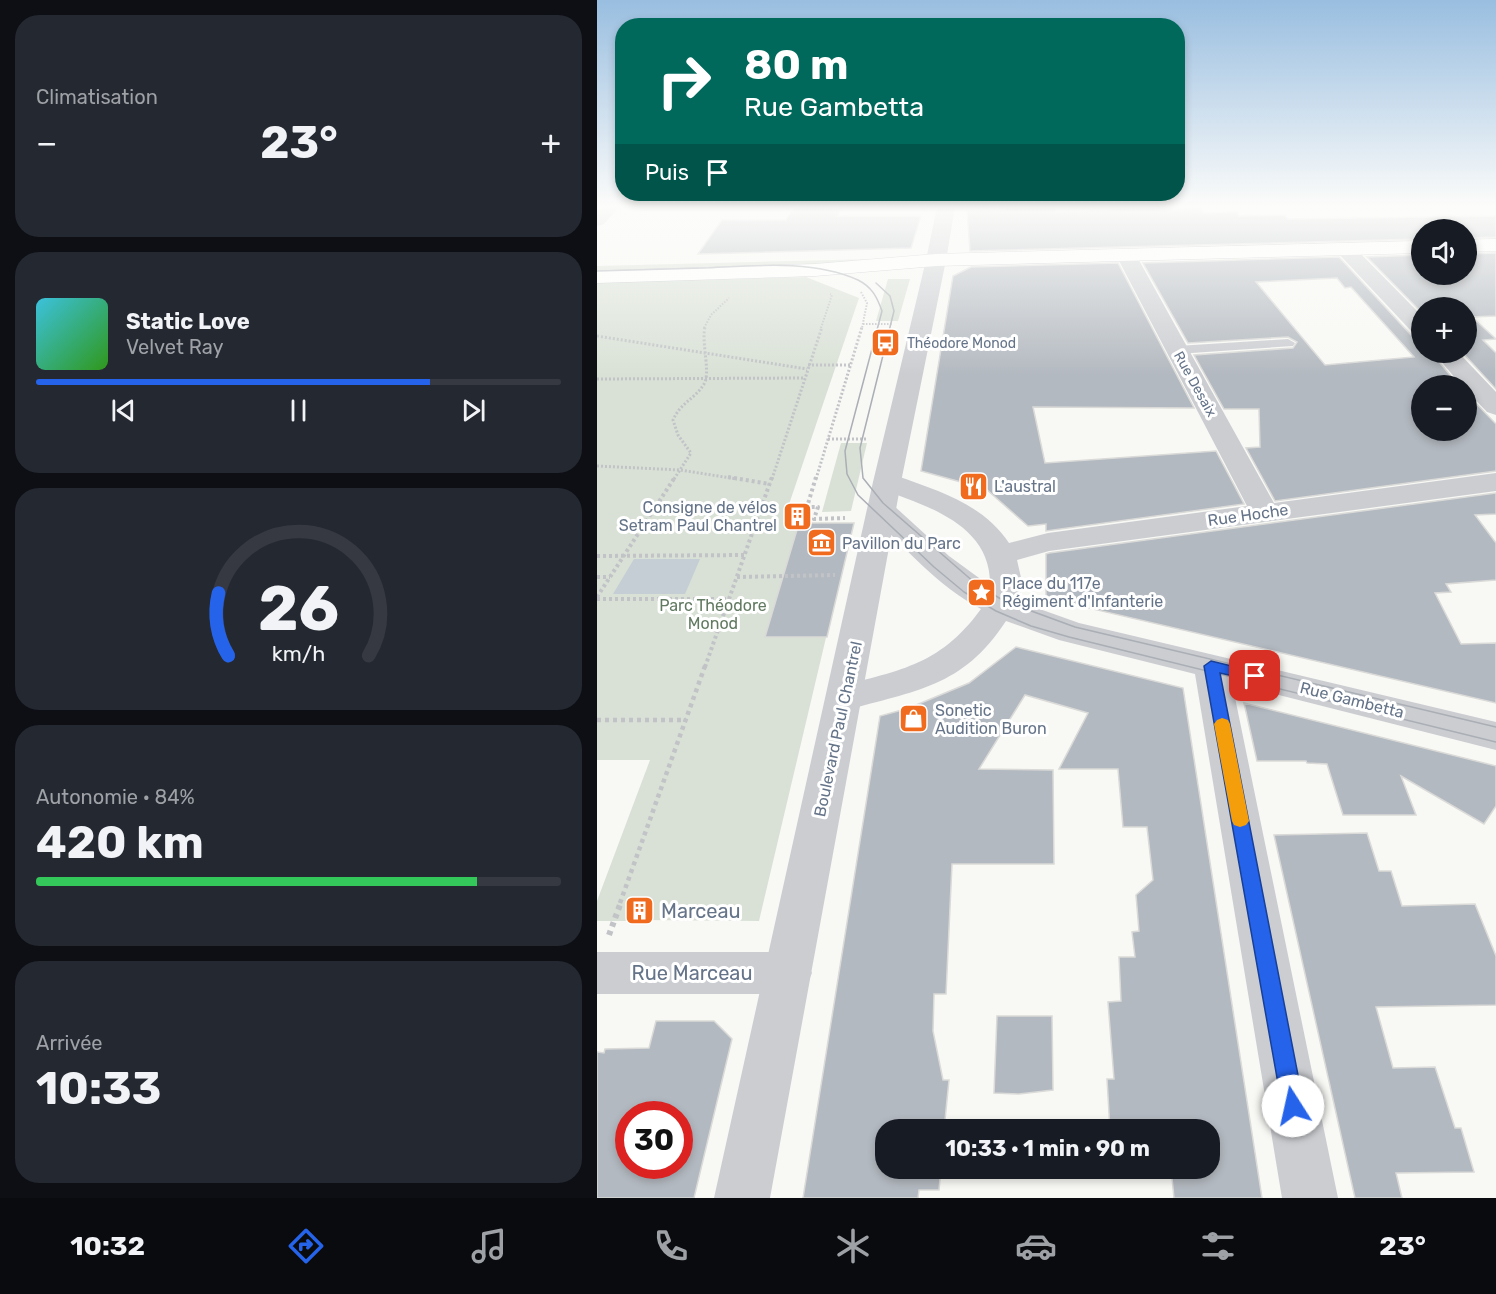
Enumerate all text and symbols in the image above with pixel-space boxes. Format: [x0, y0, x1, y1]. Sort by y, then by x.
text: 80 m [744, 40, 848, 90]
icon: right [645, 42, 723, 120]
text: Climatisation [36, 85, 158, 109]
text: Rue Gambetta [744, 91, 924, 123]
text: 23° [260, 116, 338, 169]
text: − [36, 123, 57, 162]
text: + [540, 123, 561, 162]
icon: arrive [701, 156, 734, 189]
text: Puis [645, 159, 689, 186]
map controls [1411, 219, 1477, 441]
button: sound [1411, 219, 1477, 285]
button: + [1411, 297, 1477, 363]
text: Static Love [126, 308, 250, 335]
bus stop icon: Théodore Monod [870, 327, 902, 359]
text: Velvet Ray [126, 335, 224, 359]
place label: Théodore Monod [907, 335, 1016, 352]
street label: Rue Desaix [1170, 348, 1220, 420]
button: − [1411, 375, 1477, 441]
icon: previous [107, 394, 140, 427]
icon: pause [282, 394, 315, 427]
icon: next [457, 394, 490, 427]
restaurant icon: L'austral [957, 470, 989, 502]
place label: L'austral [994, 477, 1056, 496]
place label: Consigne de vélos Setram Paul Chantrel [619, 498, 777, 535]
building icon: Consigne de vélos Setram Paul Chantrel [782, 500, 814, 532]
street label: Rue Hoche [1207, 500, 1290, 530]
museum icon: Pavillon du Parc [805, 527, 837, 559]
place label: Pavillon du Parc [842, 534, 961, 553]
text: 26 [258, 572, 339, 646]
place label: Place du 117e Régiment d'Infanterie [1002, 574, 1163, 611]
place icon: Place du 117e Régiment d'Infanterie [965, 576, 997, 608]
park label: Parc Théodore Monod [659, 596, 767, 633]
street label: Boulevard Paul Chantrel [810, 639, 866, 819]
text: km/h [272, 641, 325, 666]
pin [1229, 650, 1280, 701]
icon: arrive [1238, 659, 1271, 692]
street label: Rue Gambetta [1298, 678, 1406, 722]
place label: Sonetic Audition Buron [935, 701, 1047, 738]
shop icon: Sonetic Audition Buron [898, 703, 930, 735]
text: Autonomie · 84% [36, 785, 195, 809]
text: 420 km [36, 816, 204, 869]
building icon: Marceau [624, 895, 656, 927]
place label: Marceau [661, 899, 741, 923]
street label: Rue Marceau [632, 961, 752, 985]
text: Arrivée [36, 1031, 103, 1055]
text: 10:33 [36, 1062, 161, 1115]
position arrow [1261, 1074, 1325, 1138]
speed limit sign: 30 [615, 1101, 693, 1179]
text: 10:33 · 1 min · 90 m [945, 1135, 1150, 1162]
icon: directions [285, 1225, 327, 1267]
icon: music [468, 1225, 510, 1267]
icon: phone [650, 1225, 692, 1267]
icon: climate [832, 1225, 874, 1267]
icon: car [1015, 1225, 1057, 1267]
icon: filters [1197, 1225, 1239, 1267]
text: 10:32 [70, 1230, 145, 1262]
text: 23° [1379, 1230, 1426, 1262]

